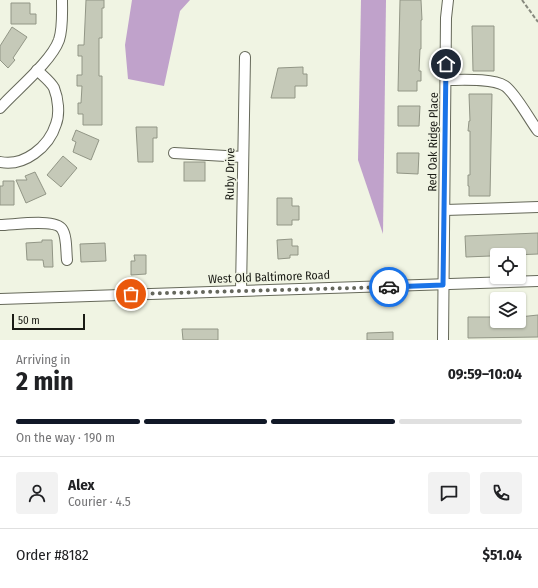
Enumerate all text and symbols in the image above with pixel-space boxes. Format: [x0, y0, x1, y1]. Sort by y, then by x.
pin [429, 47, 463, 81]
icon: home [435, 53, 457, 75]
street label: Red Oak Ridge Place [425, 92, 441, 192]
street label: Ruby Drive [223, 147, 237, 200]
map controls [490, 248, 526, 328]
button: locate [490, 248, 526, 284]
courier [369, 267, 409, 307]
street label: West Old Baltimore Road [208, 268, 330, 286]
icon: car [378, 276, 400, 298]
pin [114, 277, 148, 311]
icon: bag [120, 283, 142, 305]
button: layers [490, 292, 526, 328]
scale bar [12, 312, 85, 331]
text: 50 m [18, 314, 40, 327]
text: Arriving in [16, 352, 70, 367]
text: 09:59–10:04 [448, 365, 522, 383]
text: 2 min [16, 366, 74, 397]
text: On the way · 190 m [16, 430, 115, 445]
button: person [16, 472, 58, 514]
button: chat [428, 472, 470, 514]
button: phone [480, 472, 522, 514]
text: Alex [68, 476, 95, 494]
text: Courier · 4.5 [68, 494, 131, 509]
text: Order #8182 [16, 546, 89, 564]
text: $51.04 [483, 546, 522, 564]

